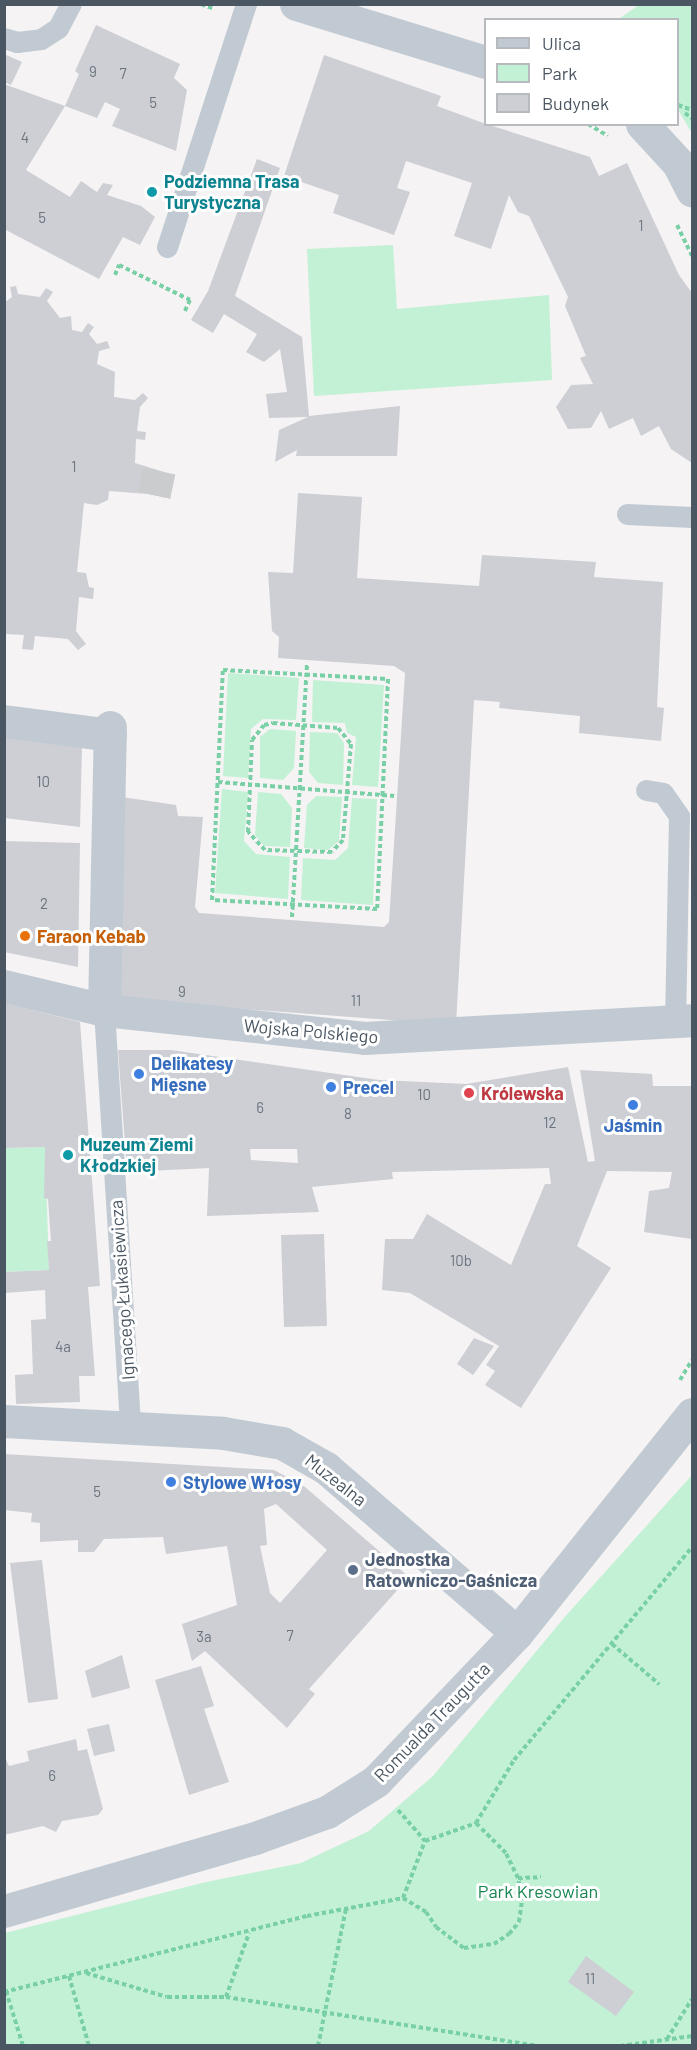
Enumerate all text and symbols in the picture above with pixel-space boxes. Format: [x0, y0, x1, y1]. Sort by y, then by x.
legend [484, 18, 679, 126]
text: Ulica [542, 32, 581, 54]
text: Park [542, 62, 577, 84]
house number: 9 [89, 63, 97, 81]
house number: 7 [119, 65, 127, 83]
text: Budynek [542, 92, 609, 114]
house number: 5 [149, 94, 157, 112]
house number: 4 [21, 129, 29, 147]
place label: Podziemna Trasa Turystyczna [164, 171, 299, 213]
marker: Podziemna Trasa Turystyczna [145, 185, 159, 199]
house number: 5 [38, 209, 46, 227]
house number: 1 [638, 217, 644, 235]
house number: 1 [71, 458, 77, 476]
house number: 10 [36, 773, 50, 791]
house number: 2 [40, 895, 48, 913]
place label: Faraon Kebab [37, 925, 146, 947]
marker: Faraon Kebab [18, 929, 32, 943]
house number: 9 [178, 983, 186, 1001]
house number: 11 [351, 992, 361, 1010]
street label: Wojska Polskiego [243, 1014, 379, 1048]
place label: Delikatesy Mięsne [151, 1053, 233, 1096]
marker: Delikatesy Mięsne [132, 1067, 146, 1081]
place label: Precel [343, 1076, 394, 1098]
marker: Precel [324, 1080, 338, 1094]
place label: Królewska [481, 1082, 564, 1104]
house number: 10 [417, 1086, 431, 1104]
marker: Królewska [462, 1086, 476, 1100]
marker: Jaśmin [626, 1098, 640, 1112]
house number: 6 [256, 1099, 264, 1117]
house number: 8 [344, 1105, 352, 1123]
house number: 12 [543, 1114, 557, 1132]
place label: Jaśmin [604, 1114, 662, 1136]
place label: Muzeum Ziemi Kłodzkiej [80, 1134, 193, 1176]
marker: Muzeum Ziemi Kłodzkiej [61, 1148, 75, 1162]
street label: Ignacego Łukasiewicza [105, 1199, 139, 1381]
house number: 10b [450, 1252, 472, 1270]
house number: 4a [55, 1338, 71, 1356]
street label: Muzealna [301, 1449, 371, 1511]
place label: Stylowe Włosy [183, 1471, 302, 1493]
marker: Stylowe Włosy [164, 1475, 178, 1489]
house number: 5 [93, 1483, 101, 1501]
place label: Jednostka Ratowniczo-Gaśnicza [365, 1549, 537, 1592]
marker: Jednostka Ratowniczo-Gaśnicza [346, 1563, 360, 1577]
house number: 7 [286, 1627, 294, 1645]
house number: 3a [196, 1628, 212, 1646]
street label: Romualda Traugutta [370, 1658, 494, 1786]
house number: 6 [48, 1767, 56, 1785]
park label: Park Kresowian [478, 1880, 598, 1902]
house number: 11 [585, 1970, 595, 1988]

